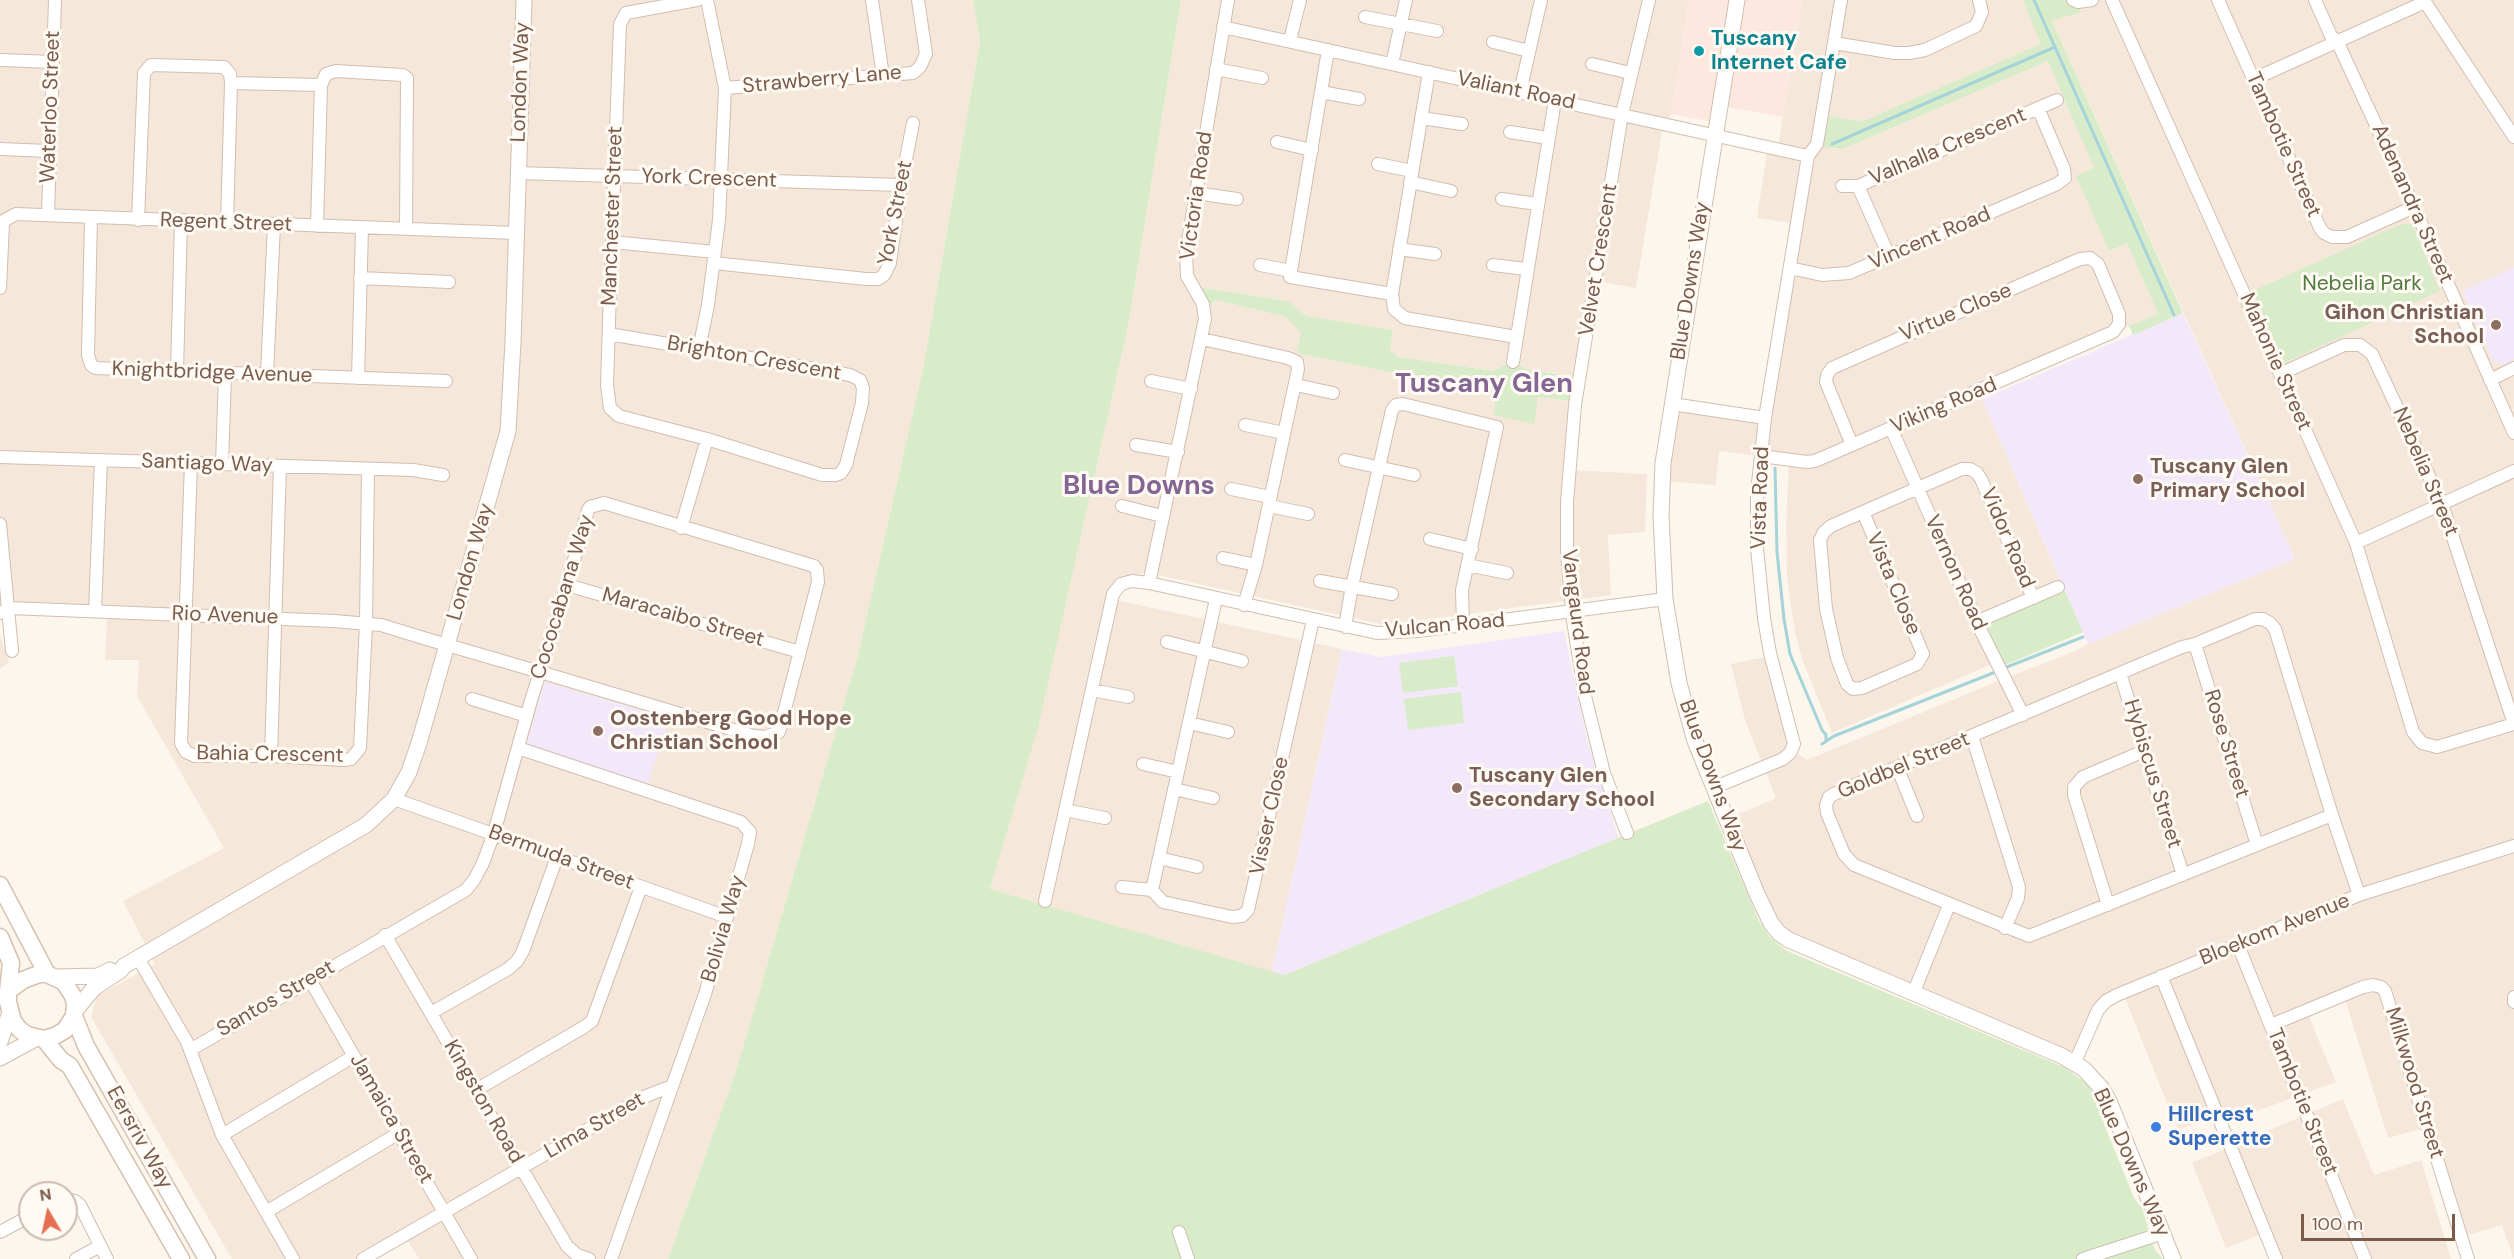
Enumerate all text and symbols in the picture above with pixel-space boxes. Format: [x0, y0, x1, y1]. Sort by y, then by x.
street label: London Way [506, 21, 536, 143]
place label: Tuscany Internet Cafe [1711, 26, 1847, 76]
street label: Waterloo Street [36, 30, 66, 184]
marker: Tuscany Internet Cafe [1692, 44, 1706, 58]
street label: Strawberry Lane [741, 60, 903, 100]
street label: Valiant Road [1455, 66, 1577, 116]
street label: Tambotie Street [2240, 69, 2326, 221]
street label: Valhalla Crescent [1866, 103, 2030, 191]
street label: Adenandra Street [2366, 121, 2458, 287]
street label: Manchester Street [597, 126, 629, 306]
street label: Victoria Road [1175, 130, 1219, 262]
street label: York Street [873, 158, 919, 268]
street label: York Crescent [641, 164, 777, 194]
street label: Velvet Crescent [1574, 182, 1624, 338]
street label: Blue Downs Way [1666, 200, 1716, 362]
street label: Vincent Road [1865, 202, 1995, 276]
street label: Regent Street [159, 208, 293, 238]
park label: Nebelia Park [2302, 271, 2422, 297]
street label: Virtue Close [1896, 278, 2016, 348]
street label: Mahonie Street [2233, 289, 2317, 435]
place label: Gihon Christian School [2324, 300, 2484, 350]
marker: Gihon Christian School [2489, 318, 2503, 332]
street label: Brighton Crescent [665, 331, 843, 387]
street label: Knightbridge Avenue [111, 357, 313, 389]
district label: Tuscany Glen [1395, 369, 1573, 401]
street label: Viking Road [1887, 372, 2001, 440]
street label: Nebelia Street [2386, 404, 2464, 540]
street label: Vista Road [1747, 446, 1775, 550]
street label: Santiago Way [141, 449, 273, 479]
place label: Tuscany Glen Primary School [2150, 454, 2305, 504]
district label: Blue Downs [1063, 471, 1215, 503]
marker: Tuscany Glen Primary School [2131, 472, 2145, 486]
street label: Vidor Road [1975, 484, 2039, 592]
street label: London Way [442, 501, 500, 623]
street label: Cococabana Way [526, 511, 600, 683]
street label: Vernon Road [1918, 512, 1992, 634]
street label: Vista Close [1860, 529, 1926, 639]
street label: Vangaurd Road [1556, 548, 1598, 696]
street label: Maracaibo Street [599, 583, 767, 653]
street label: Rio Avenue [171, 602, 279, 630]
street label: Vulcan Road [1384, 608, 1506, 644]
street label: Rose Street [2198, 687, 2254, 801]
street label: Hybiscus Street [2117, 696, 2187, 852]
street label: Blue Downs Way [1673, 697, 1751, 855]
place label: Oostenberg Good Hope Christian School [610, 706, 852, 756]
marker: Oostenberg Good Hope Christian School [591, 724, 605, 738]
street label: Goldbel Street [1834, 727, 1974, 805]
street label: Bahia Crescent [196, 741, 344, 769]
street label: Visser Close [1245, 755, 1295, 877]
place label: Tuscany Glen Secondary School [1469, 763, 1655, 813]
marker: Tuscany Glen Secondary School [1450, 781, 1464, 795]
street label: Bermuda Street [485, 820, 637, 896]
street label: Bolivia Way [697, 873, 751, 985]
street label: Bloekom Avenue [2196, 888, 2354, 972]
street label: Santos Street [213, 955, 339, 1043]
street label: Milkwood Street [2379, 1004, 2449, 1162]
street label: Tambotie Street [2261, 1025, 2343, 1179]
street label: Kingston Road [438, 1036, 528, 1168]
street label: Jamaica Street [344, 1050, 438, 1188]
street label: Eersriv Way [100, 1082, 178, 1194]
street label: Blue Downs Way [2087, 1085, 2175, 1241]
street label: Lima Street [540, 1087, 650, 1165]
place label: Hillcrest Superette [2168, 1102, 2271, 1152]
marker: Hillcrest Superette [2149, 1120, 2163, 1134]
north arrow [18, 1181, 78, 1241]
text: N [38, 1183, 53, 1206]
scale bar [2304, 1202, 2458, 1240]
text: 100 m [2312, 1212, 2363, 1236]

